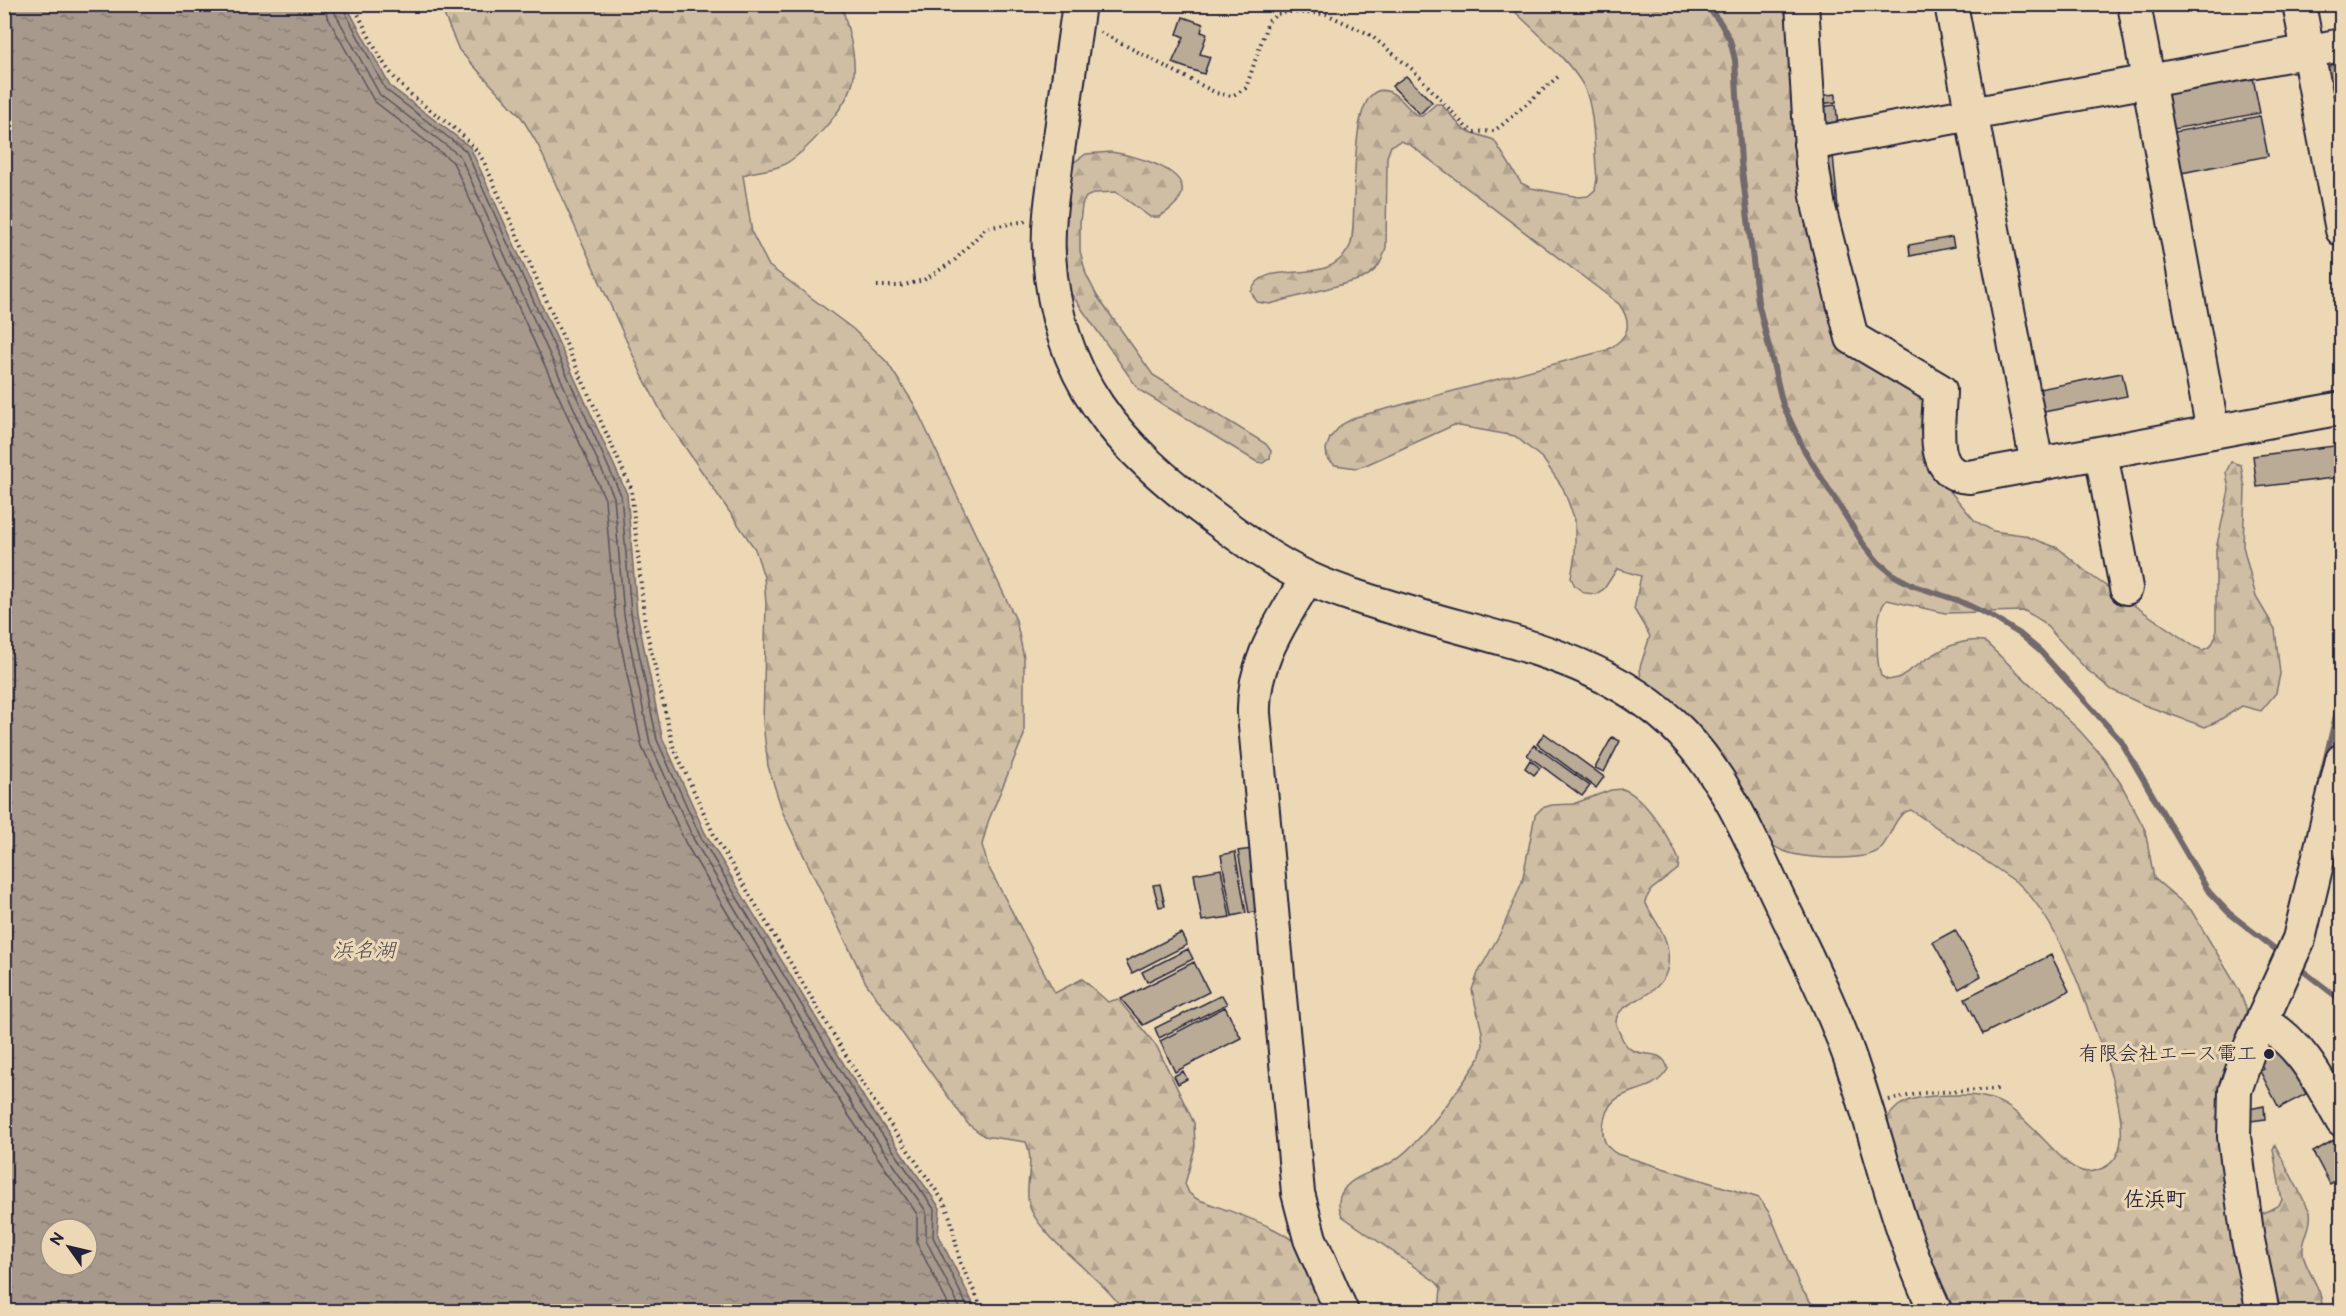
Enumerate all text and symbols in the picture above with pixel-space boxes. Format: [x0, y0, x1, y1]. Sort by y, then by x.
water label: 浜名湖 [333, 938, 397, 963]
place label: 有限会社エース電工 [2078, 1042, 2257, 1066]
marker: 有限会社エース電工 [2262, 1047, 2276, 1061]
district label: 佐浜町 [2124, 1187, 2187, 1212]
north arrow [39, 1217, 99, 1277]
text: N [47, 1229, 69, 1250]

